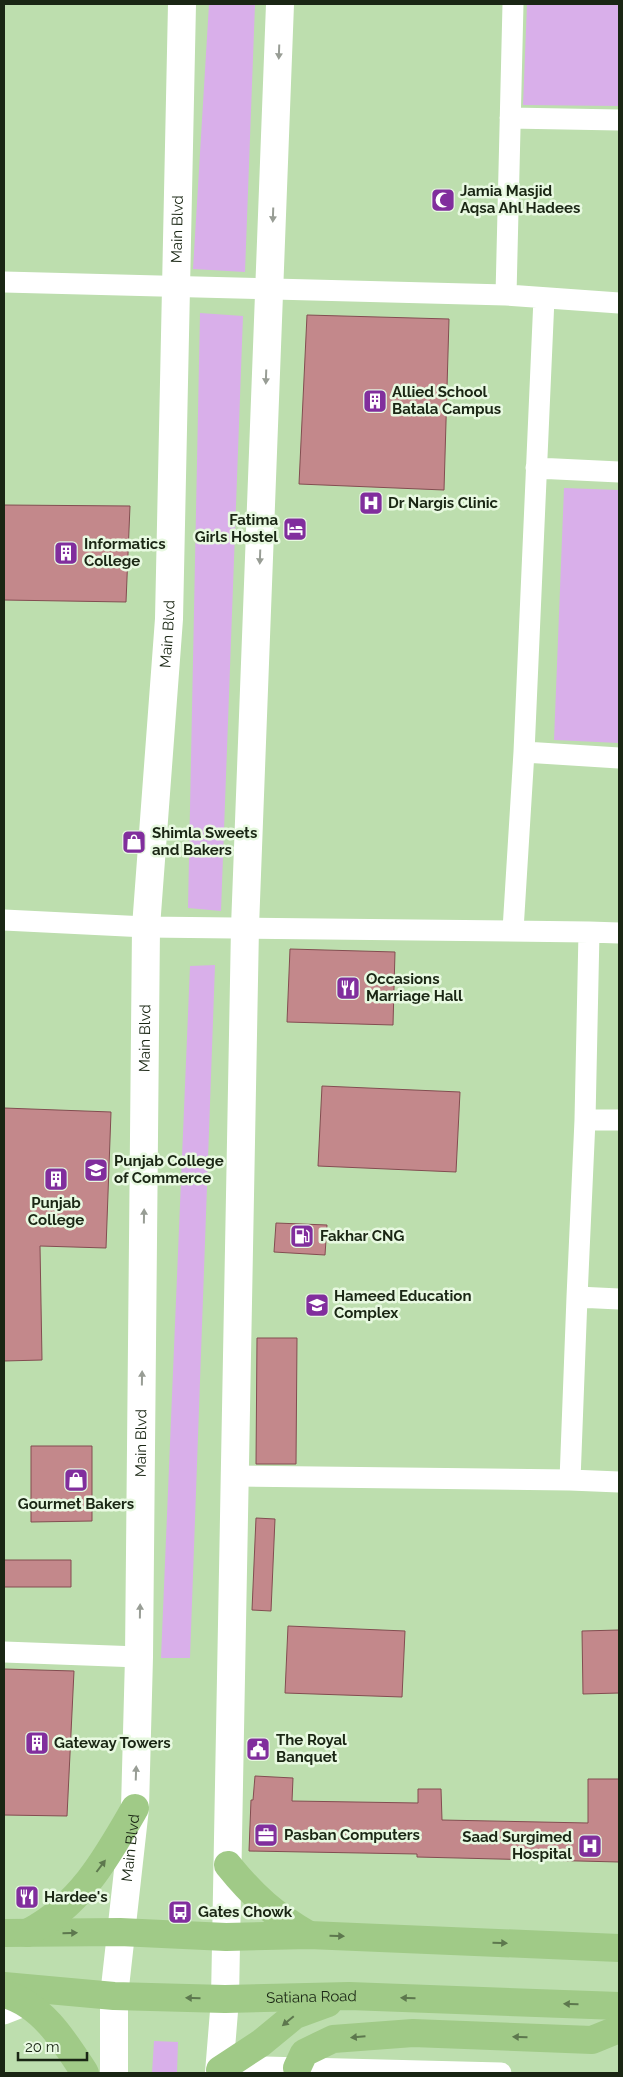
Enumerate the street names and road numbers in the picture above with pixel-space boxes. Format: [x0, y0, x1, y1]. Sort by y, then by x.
street label: Main Blvd [168, 195, 187, 263]
street label: Main Blvd [156, 600, 178, 669]
street label: Main Blvd [136, 1004, 154, 1072]
street label: Main Blvd [132, 1409, 150, 1477]
street label: Main Blvd [118, 1813, 143, 1883]
street label: Satiana Road [266, 1987, 357, 2007]

